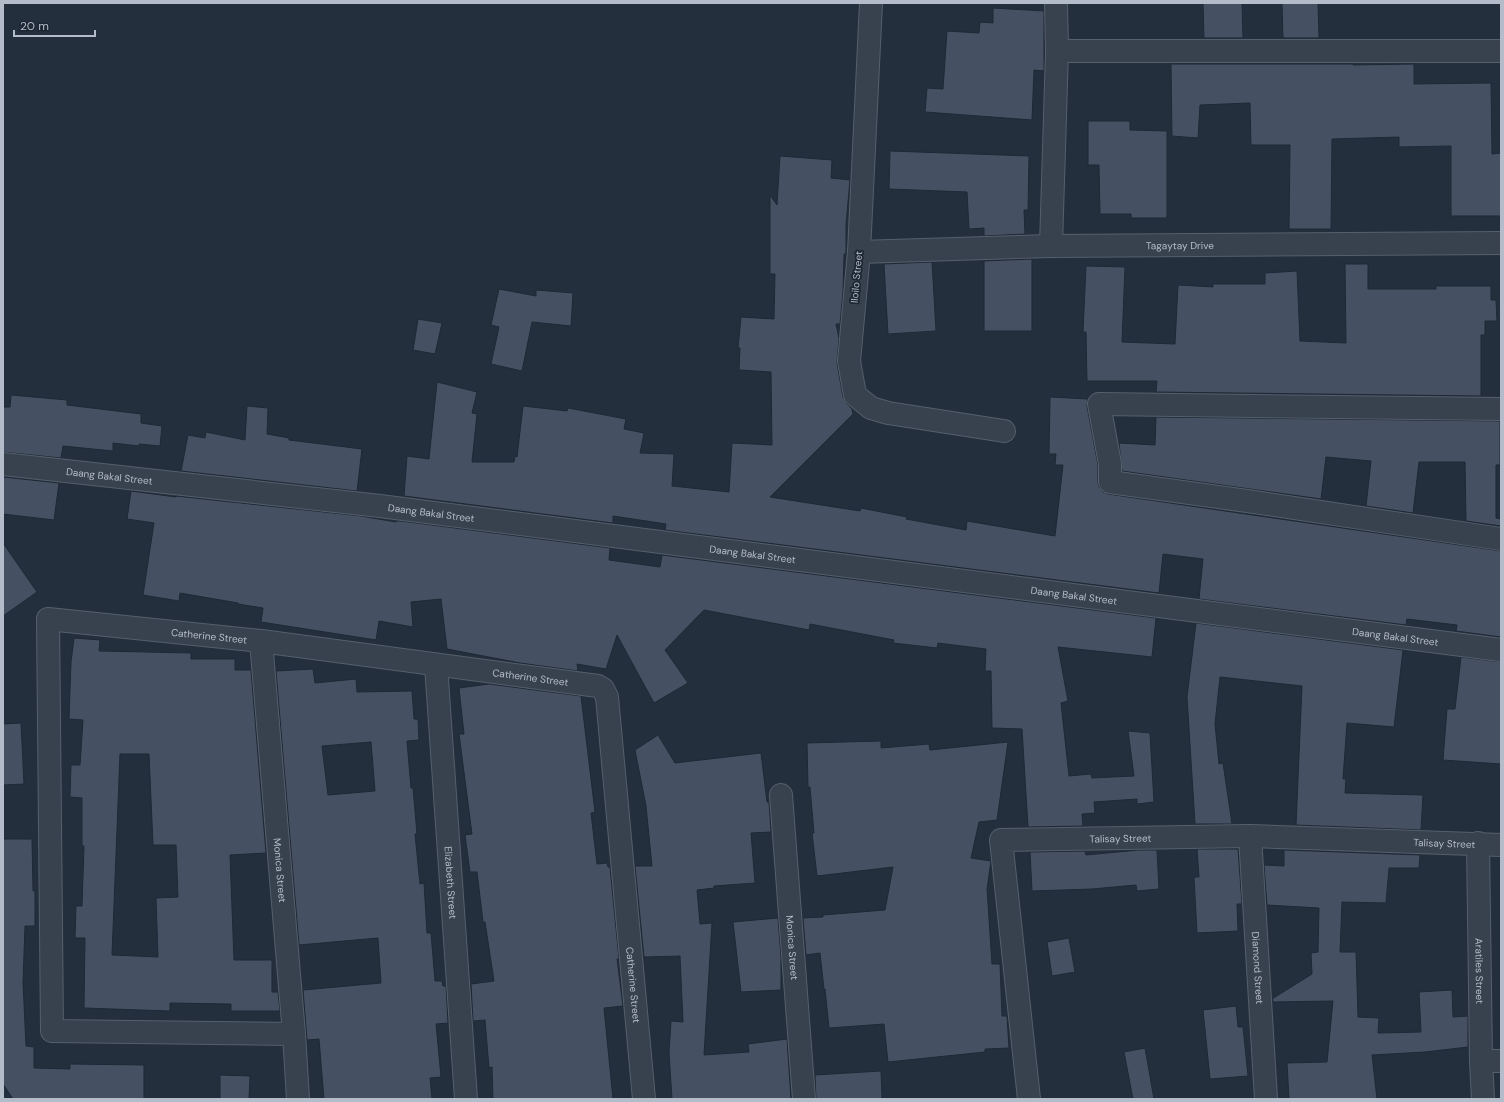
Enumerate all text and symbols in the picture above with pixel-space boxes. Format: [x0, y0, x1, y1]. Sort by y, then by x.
scale bar [14, 12, 95, 38]
text: 20 m [20, 18, 49, 34]
street label: Tagaytay Drive [1146, 239, 1214, 252]
street label: Iloilo Street [848, 250, 865, 304]
street label: Daang Bakal Street [65, 465, 153, 488]
street label: Daang Bakal Street [387, 501, 475, 525]
street label: Daang Bakal Street [709, 542, 797, 566]
street label: Daang Bakal Street [1030, 584, 1118, 608]
street label: Daang Bakal Street [1351, 625, 1439, 649]
street label: Catherine Street [170, 626, 248, 647]
street label: Catherine Street [492, 666, 569, 689]
street label: Talisay Street [1089, 832, 1152, 846]
street label: Talisay Street [1413, 836, 1476, 851]
street label: Monica Street [271, 837, 289, 903]
street label: Elizabeth Street [442, 846, 460, 919]
street label: Monica Street [783, 915, 801, 980]
street label: Diamond Street [1249, 931, 1266, 1005]
street label: Aratiles Street [1472, 938, 1486, 1004]
street label: Catherine Street [623, 946, 643, 1024]

